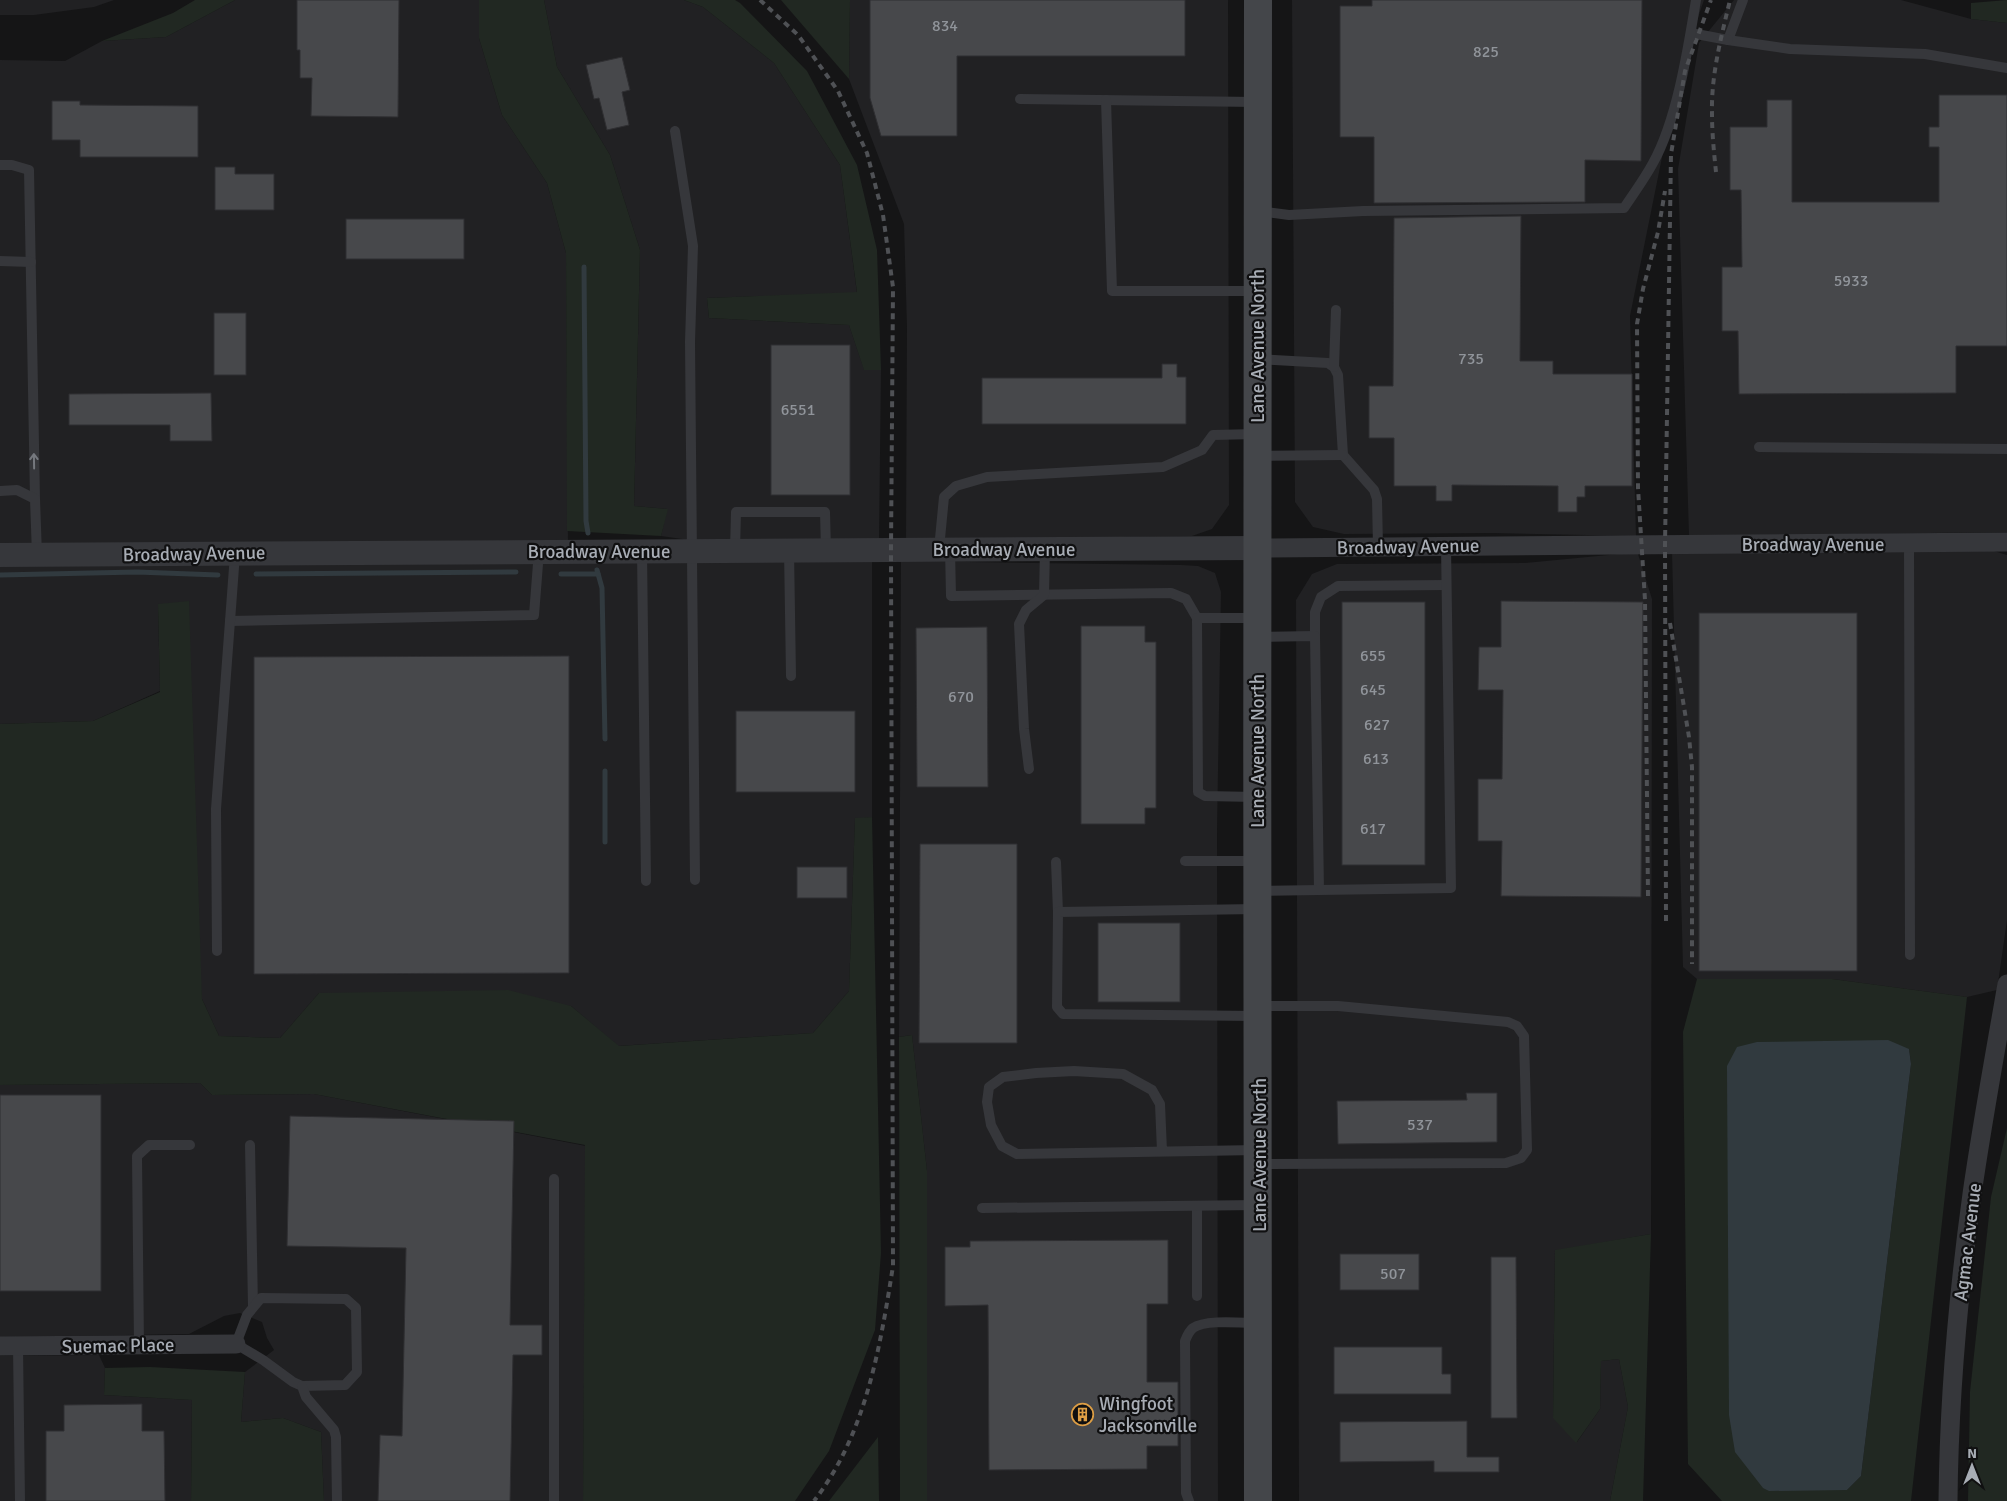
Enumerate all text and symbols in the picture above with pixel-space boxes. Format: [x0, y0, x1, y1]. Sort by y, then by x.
house number: 834 [932, 16, 958, 36]
house number: 825 [1473, 42, 1499, 62]
street label: Lane Avenue North [1246, 269, 1270, 423]
house number: 5933 [1834, 271, 1868, 291]
house number: 735 [1458, 349, 1484, 369]
house number: 6551 [781, 400, 815, 420]
one-way arrow [30, 454, 39, 470]
street label: Broadway Avenue [1742, 533, 1884, 557]
street label: Broadway Avenue [1336, 534, 1480, 560]
street label: Broadway Avenue [933, 538, 1075, 562]
street label: Broadway Avenue [528, 540, 670, 564]
street label: Broadway Avenue [122, 541, 266, 567]
house number: 655 [1360, 646, 1386, 666]
street label: Lane Avenue North [1246, 674, 1270, 828]
house number: 645 [1360, 680, 1386, 700]
house number: 670 [948, 687, 974, 707]
house number: 627 [1364, 715, 1390, 735]
house number: 613 [1363, 749, 1389, 769]
house number: 617 [1360, 819, 1386, 839]
street label: Lane Avenue North [1248, 1078, 1272, 1232]
house number: 537 [1407, 1115, 1433, 1135]
street label: Agmac Avenue [1949, 1182, 1987, 1303]
house number: 507 [1380, 1264, 1406, 1284]
street label: Suemac Place [62, 1333, 174, 1359]
place label: Wingfoot Jacksonville [1099, 1392, 1197, 1438]
building icon: Wingfoot Jacksonville [1071, 1402, 1095, 1426]
north arrow [1947, 1441, 1997, 1491]
text: N [1967, 1445, 1977, 1462]

